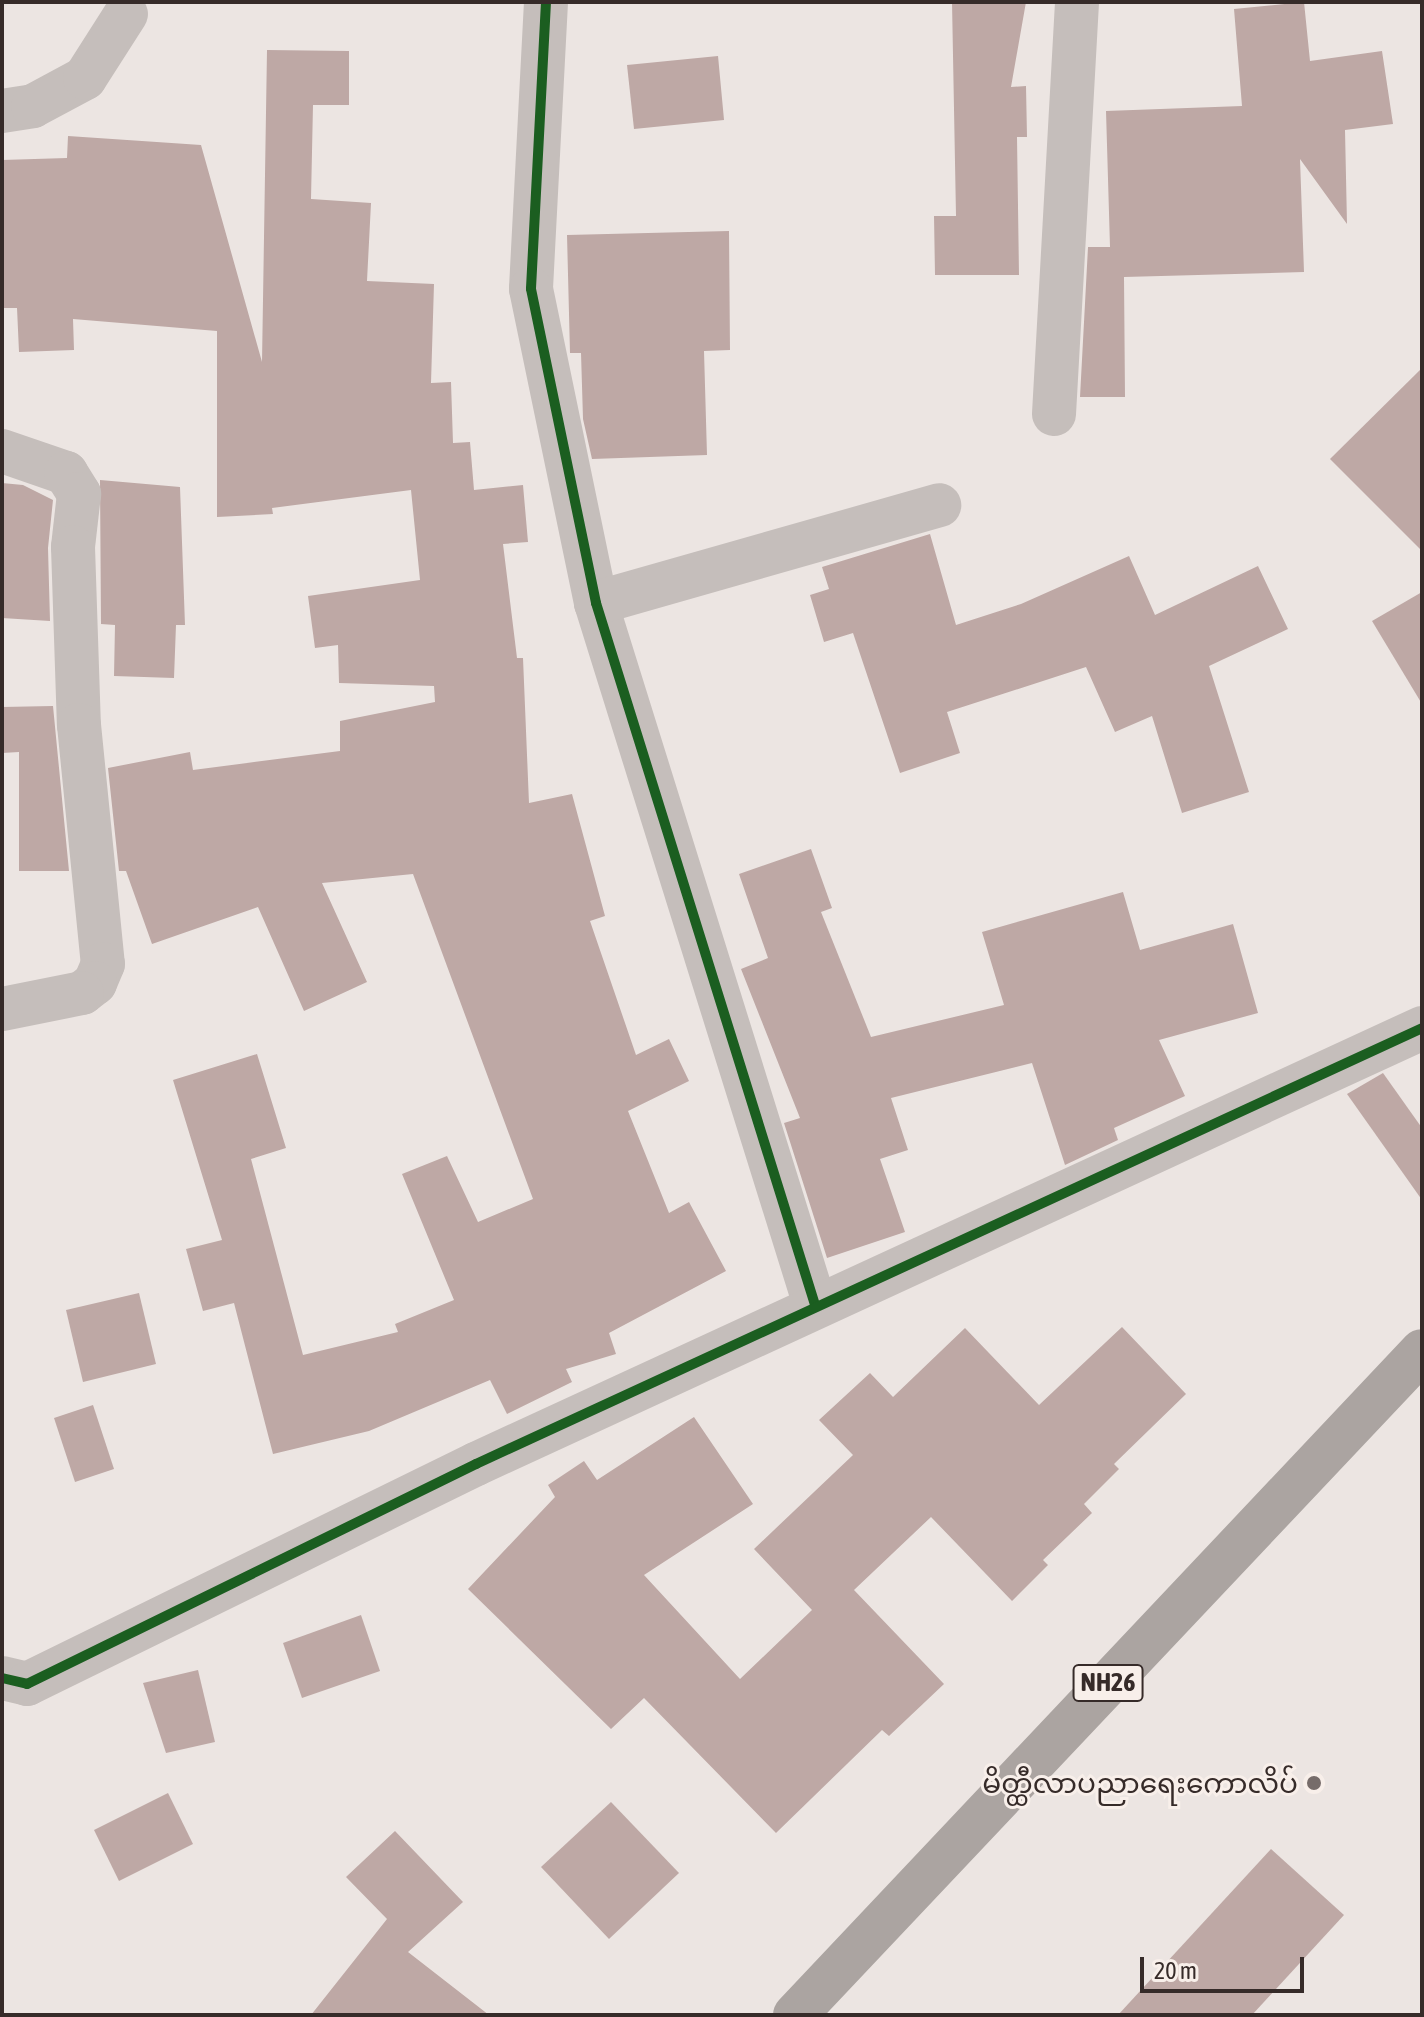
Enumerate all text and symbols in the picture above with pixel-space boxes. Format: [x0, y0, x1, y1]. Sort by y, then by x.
road number: NH26 [1072, 1661, 1144, 1705]
place label: မိတ္ထီလာပညာရေးကောလိပ် [982, 1766, 1298, 1800]
marker: မိတ္ထီလာပညာရေးကောလိပ် [1305, 1774, 1323, 1792]
scale bar [1144, 1941, 1308, 1991]
text: 20 m [1154, 1957, 1197, 1984]

